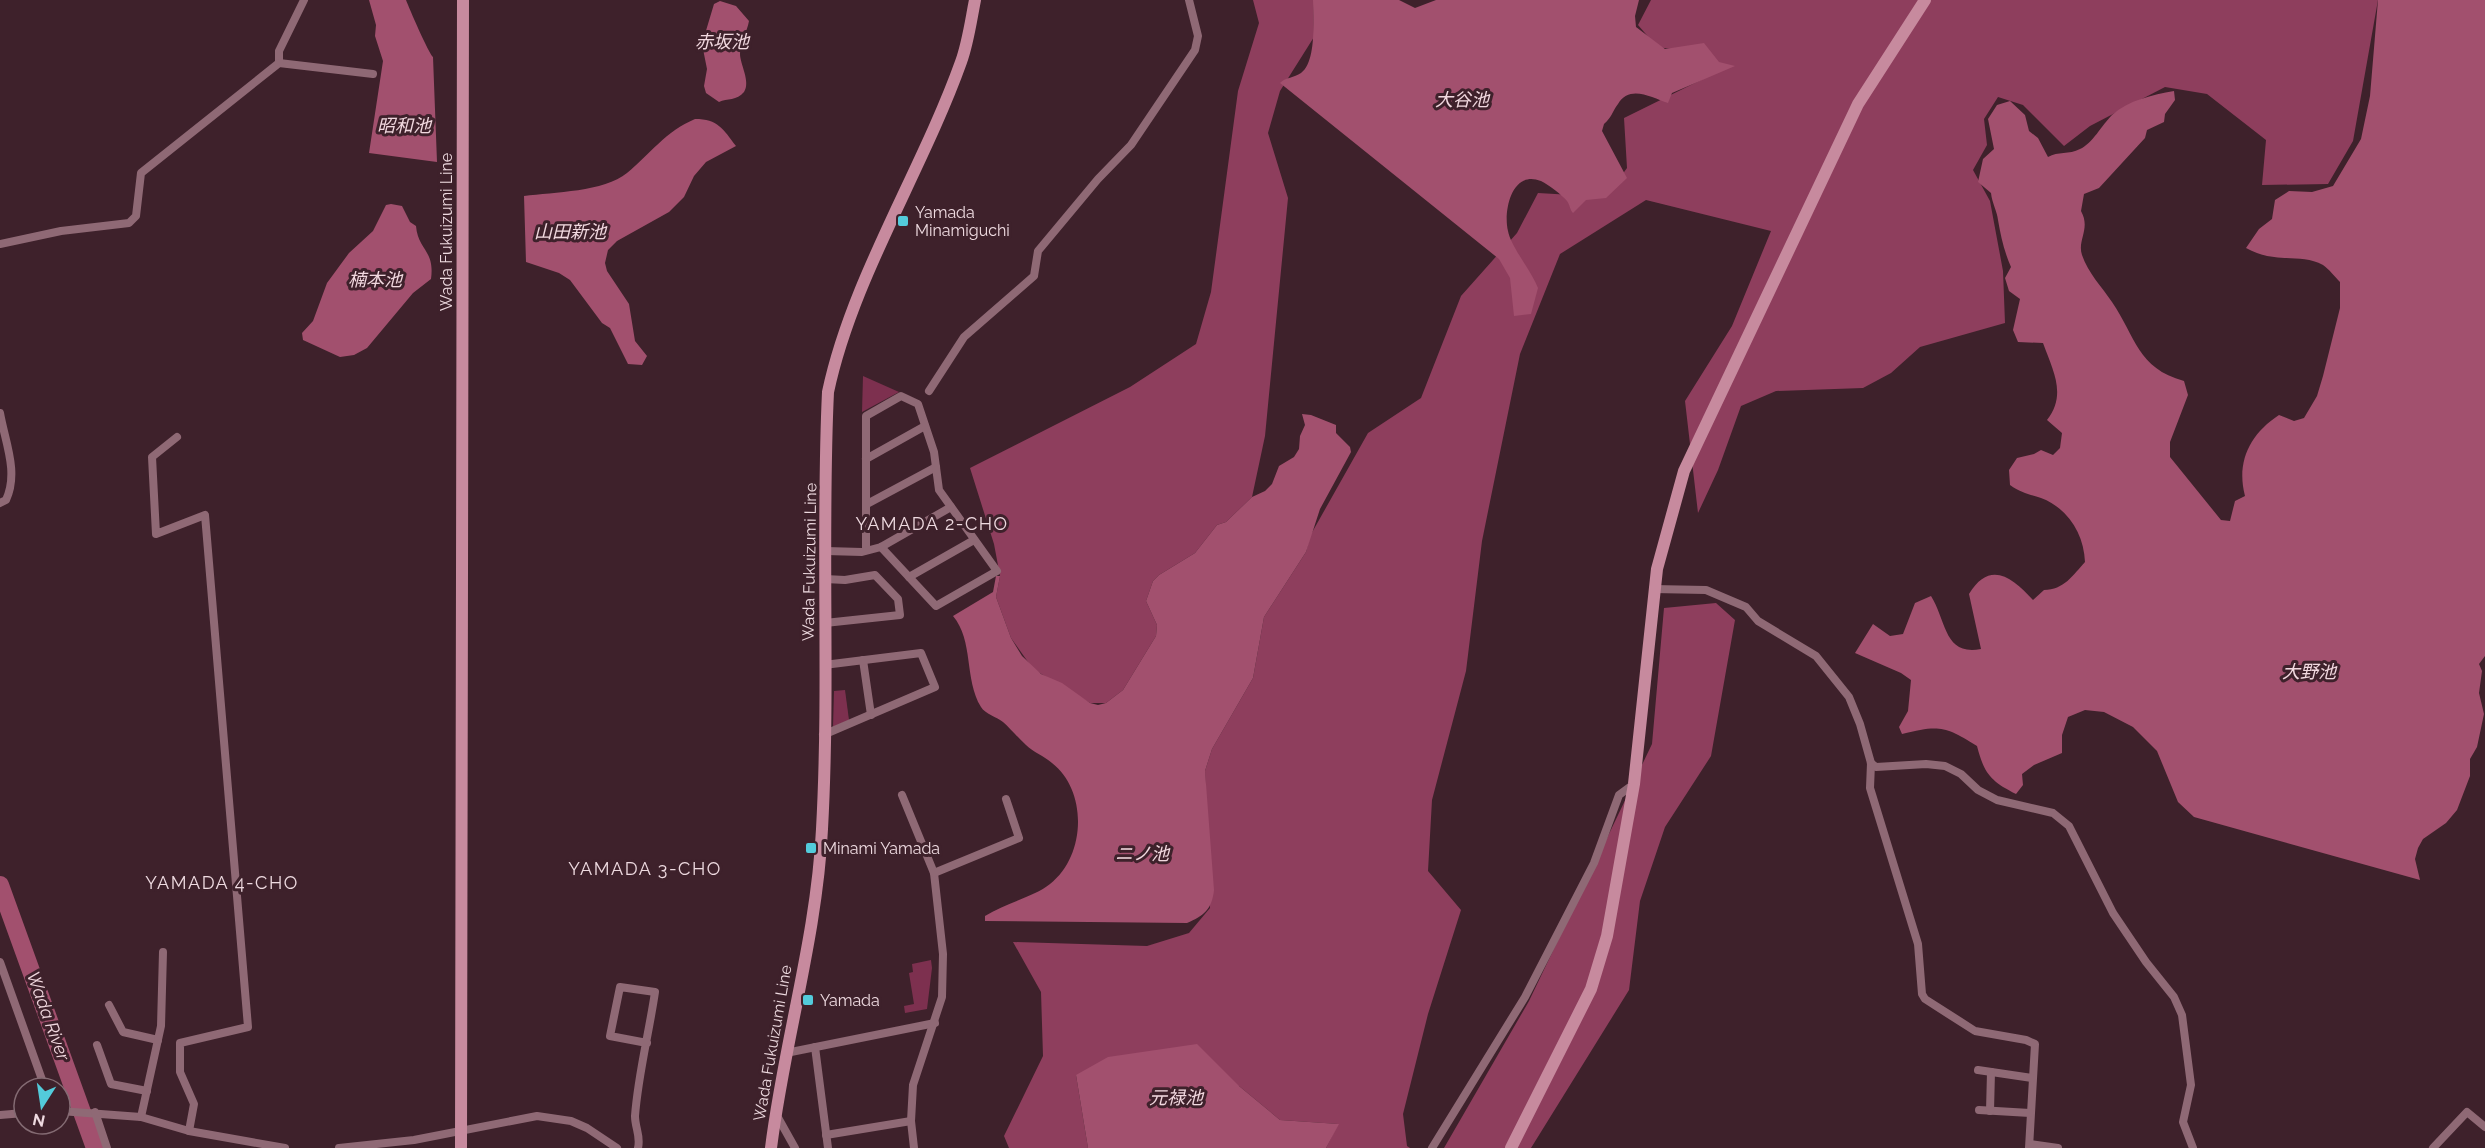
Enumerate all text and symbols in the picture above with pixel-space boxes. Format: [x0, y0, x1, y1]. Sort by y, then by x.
water label: 赤坂池 [695, 31, 751, 52]
water label: 大谷池 [1435, 89, 1491, 110]
water label: 昭和池 [377, 115, 433, 136]
street label: Wada Fukuizumi Line [437, 153, 456, 311]
place label: Yamada Minamiguchi [915, 203, 1010, 240]
marker: Yamada Minamiguchi [896, 214, 910, 228]
water label: 山田新池 [534, 221, 608, 242]
water label: 楠本池 [348, 269, 404, 290]
street label: Wada Fukuizumi Line [799, 483, 820, 641]
district label: YAMADA 2-CHO [855, 513, 1009, 534]
water label: 大野池 [2282, 661, 2338, 682]
place label: Minami Yamada [823, 839, 940, 858]
marker: Minami Yamada [804, 841, 818, 855]
water label: ニノ池 [1115, 843, 1171, 864]
district label: YAMADA 3-CHO [568, 858, 722, 879]
district label: YAMADA 4-CHO [145, 872, 299, 893]
street label: Wada Fukuizumi Line [749, 963, 796, 1123]
water label: Wada River [23, 968, 75, 1064]
place label: Yamada [820, 991, 880, 1010]
marker: Yamada [801, 993, 815, 1007]
north arrow [12, 1076, 72, 1136]
water label: 元禄池 [1149, 1087, 1205, 1108]
text: N [31, 1110, 47, 1131]

